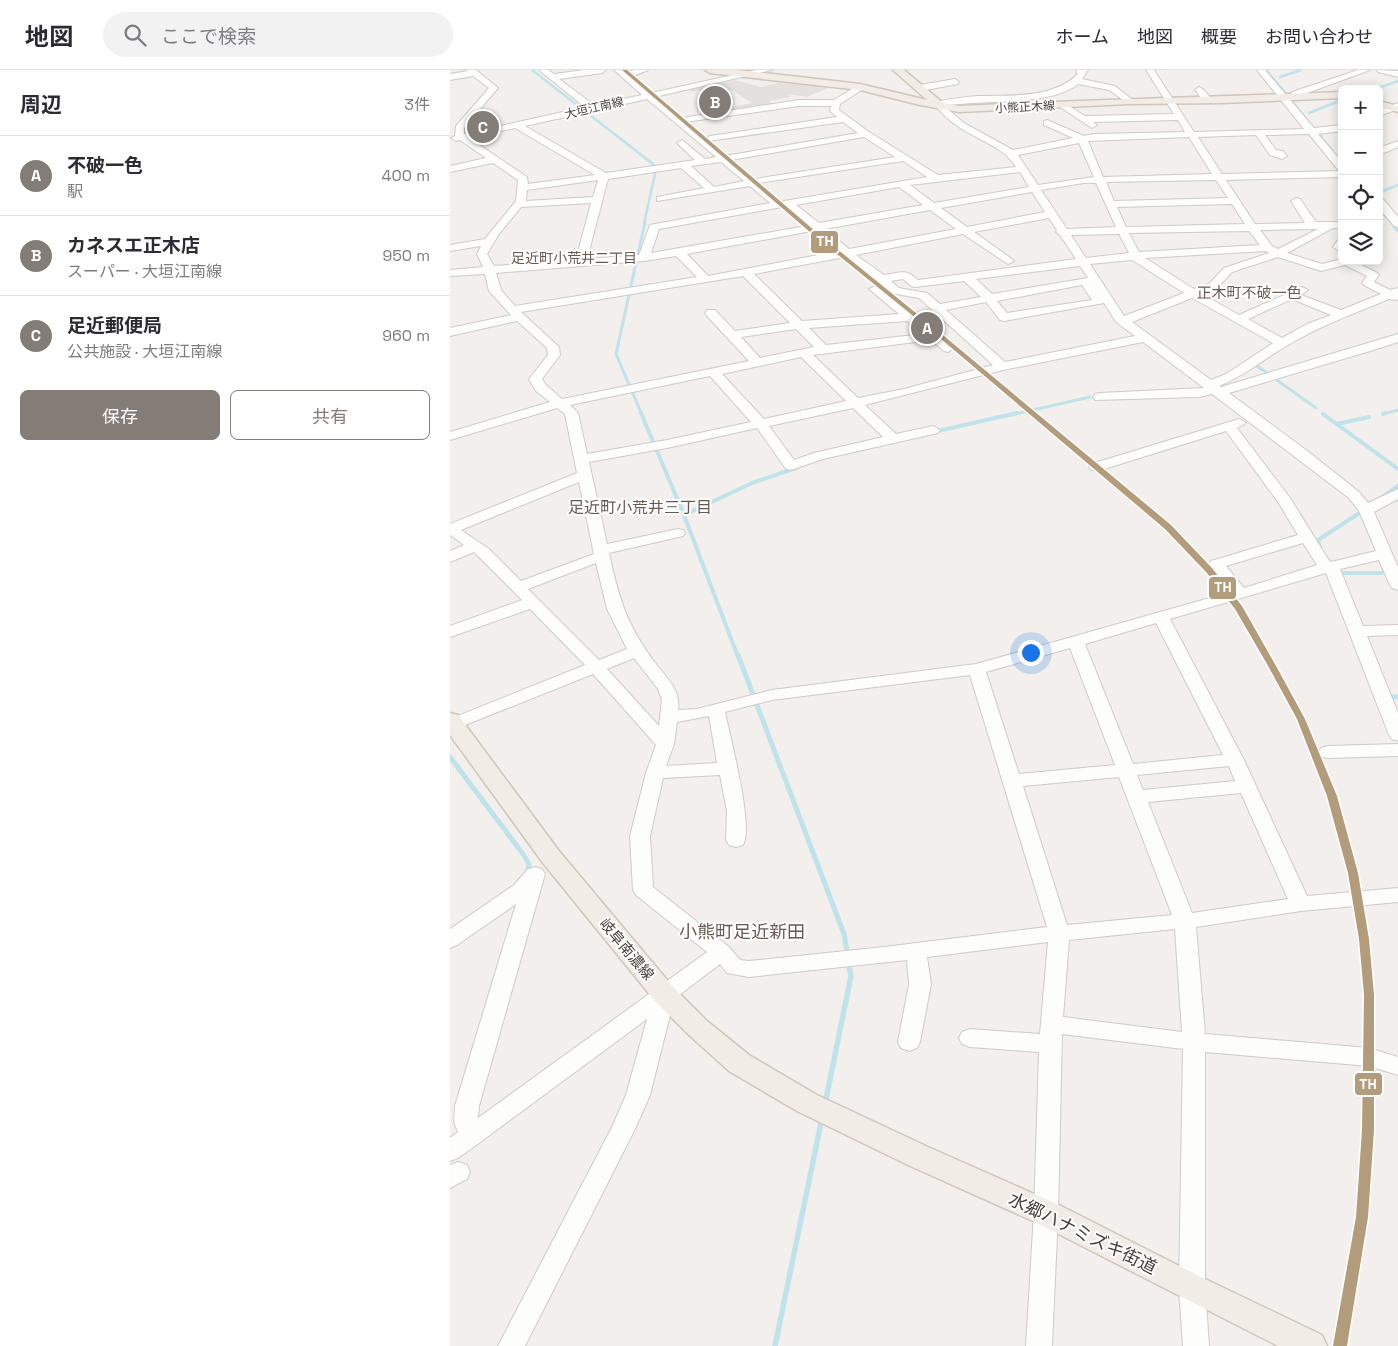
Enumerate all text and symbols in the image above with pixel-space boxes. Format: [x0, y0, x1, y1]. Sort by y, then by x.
search box [103, 12, 453, 57]
text: 地図 [25, 21, 73, 52]
icon: search [121, 21, 149, 49]
text: ここで検索 [161, 24, 256, 49]
text: ホーム [1056, 25, 1109, 48]
text: 地図 [1137, 25, 1173, 48]
text: 概要 [1201, 25, 1237, 48]
text: お問い合わせ [1265, 25, 1373, 48]
pin: B [699, 83, 731, 121]
map controls [1338, 85, 1383, 265]
button: + [1338, 85, 1383, 130]
text: 周辺 [20, 91, 62, 118]
street label: 大垣江南線 [563, 93, 625, 123]
text: 3件 [404, 94, 430, 115]
street label: 小熊正木線 [995, 97, 1055, 117]
pin: C [467, 108, 499, 146]
button: − [1338, 130, 1383, 175]
text: 不破一色 [67, 153, 143, 178]
text: A [31, 165, 41, 186]
text: 400 m [382, 165, 430, 186]
button: locate [1338, 175, 1383, 220]
text: 駅 [67, 181, 83, 202]
button: layers [1338, 220, 1383, 265]
line badge: TH [810, 230, 839, 254]
text: TH [816, 232, 834, 250]
text: カネスエ正木店 [67, 233, 200, 258]
text: B [31, 245, 41, 266]
text: 950 m [382, 245, 430, 266]
district label: 足近町小荒井二丁目 [511, 249, 637, 267]
text: スーパー · 大垣江南線 [67, 261, 222, 282]
district label: 正木町不破一色 [1196, 283, 1302, 302]
pin: A [911, 309, 943, 347]
text: 足近郵便局 [67, 313, 162, 338]
text: C [31, 325, 41, 346]
text: 960 m [382, 325, 430, 346]
text: 公共施設 · 大垣江南線 [67, 341, 222, 362]
button: 保存 [20, 390, 220, 440]
button: 共有 [230, 390, 430, 440]
district label: 足近町小荒井三丁目 [568, 497, 712, 518]
line badge: TH [1208, 576, 1237, 600]
text: TH [1214, 578, 1232, 596]
your location [1018, 640, 1044, 666]
street label: 岐阜南濃線 [596, 914, 658, 984]
district label: 小熊町足近新田 [679, 920, 805, 943]
line badge: TH [1354, 1072, 1383, 1096]
text: TH [1359, 1075, 1377, 1093]
street label: 水郷ハナミズキ街道 [1005, 1187, 1161, 1279]

